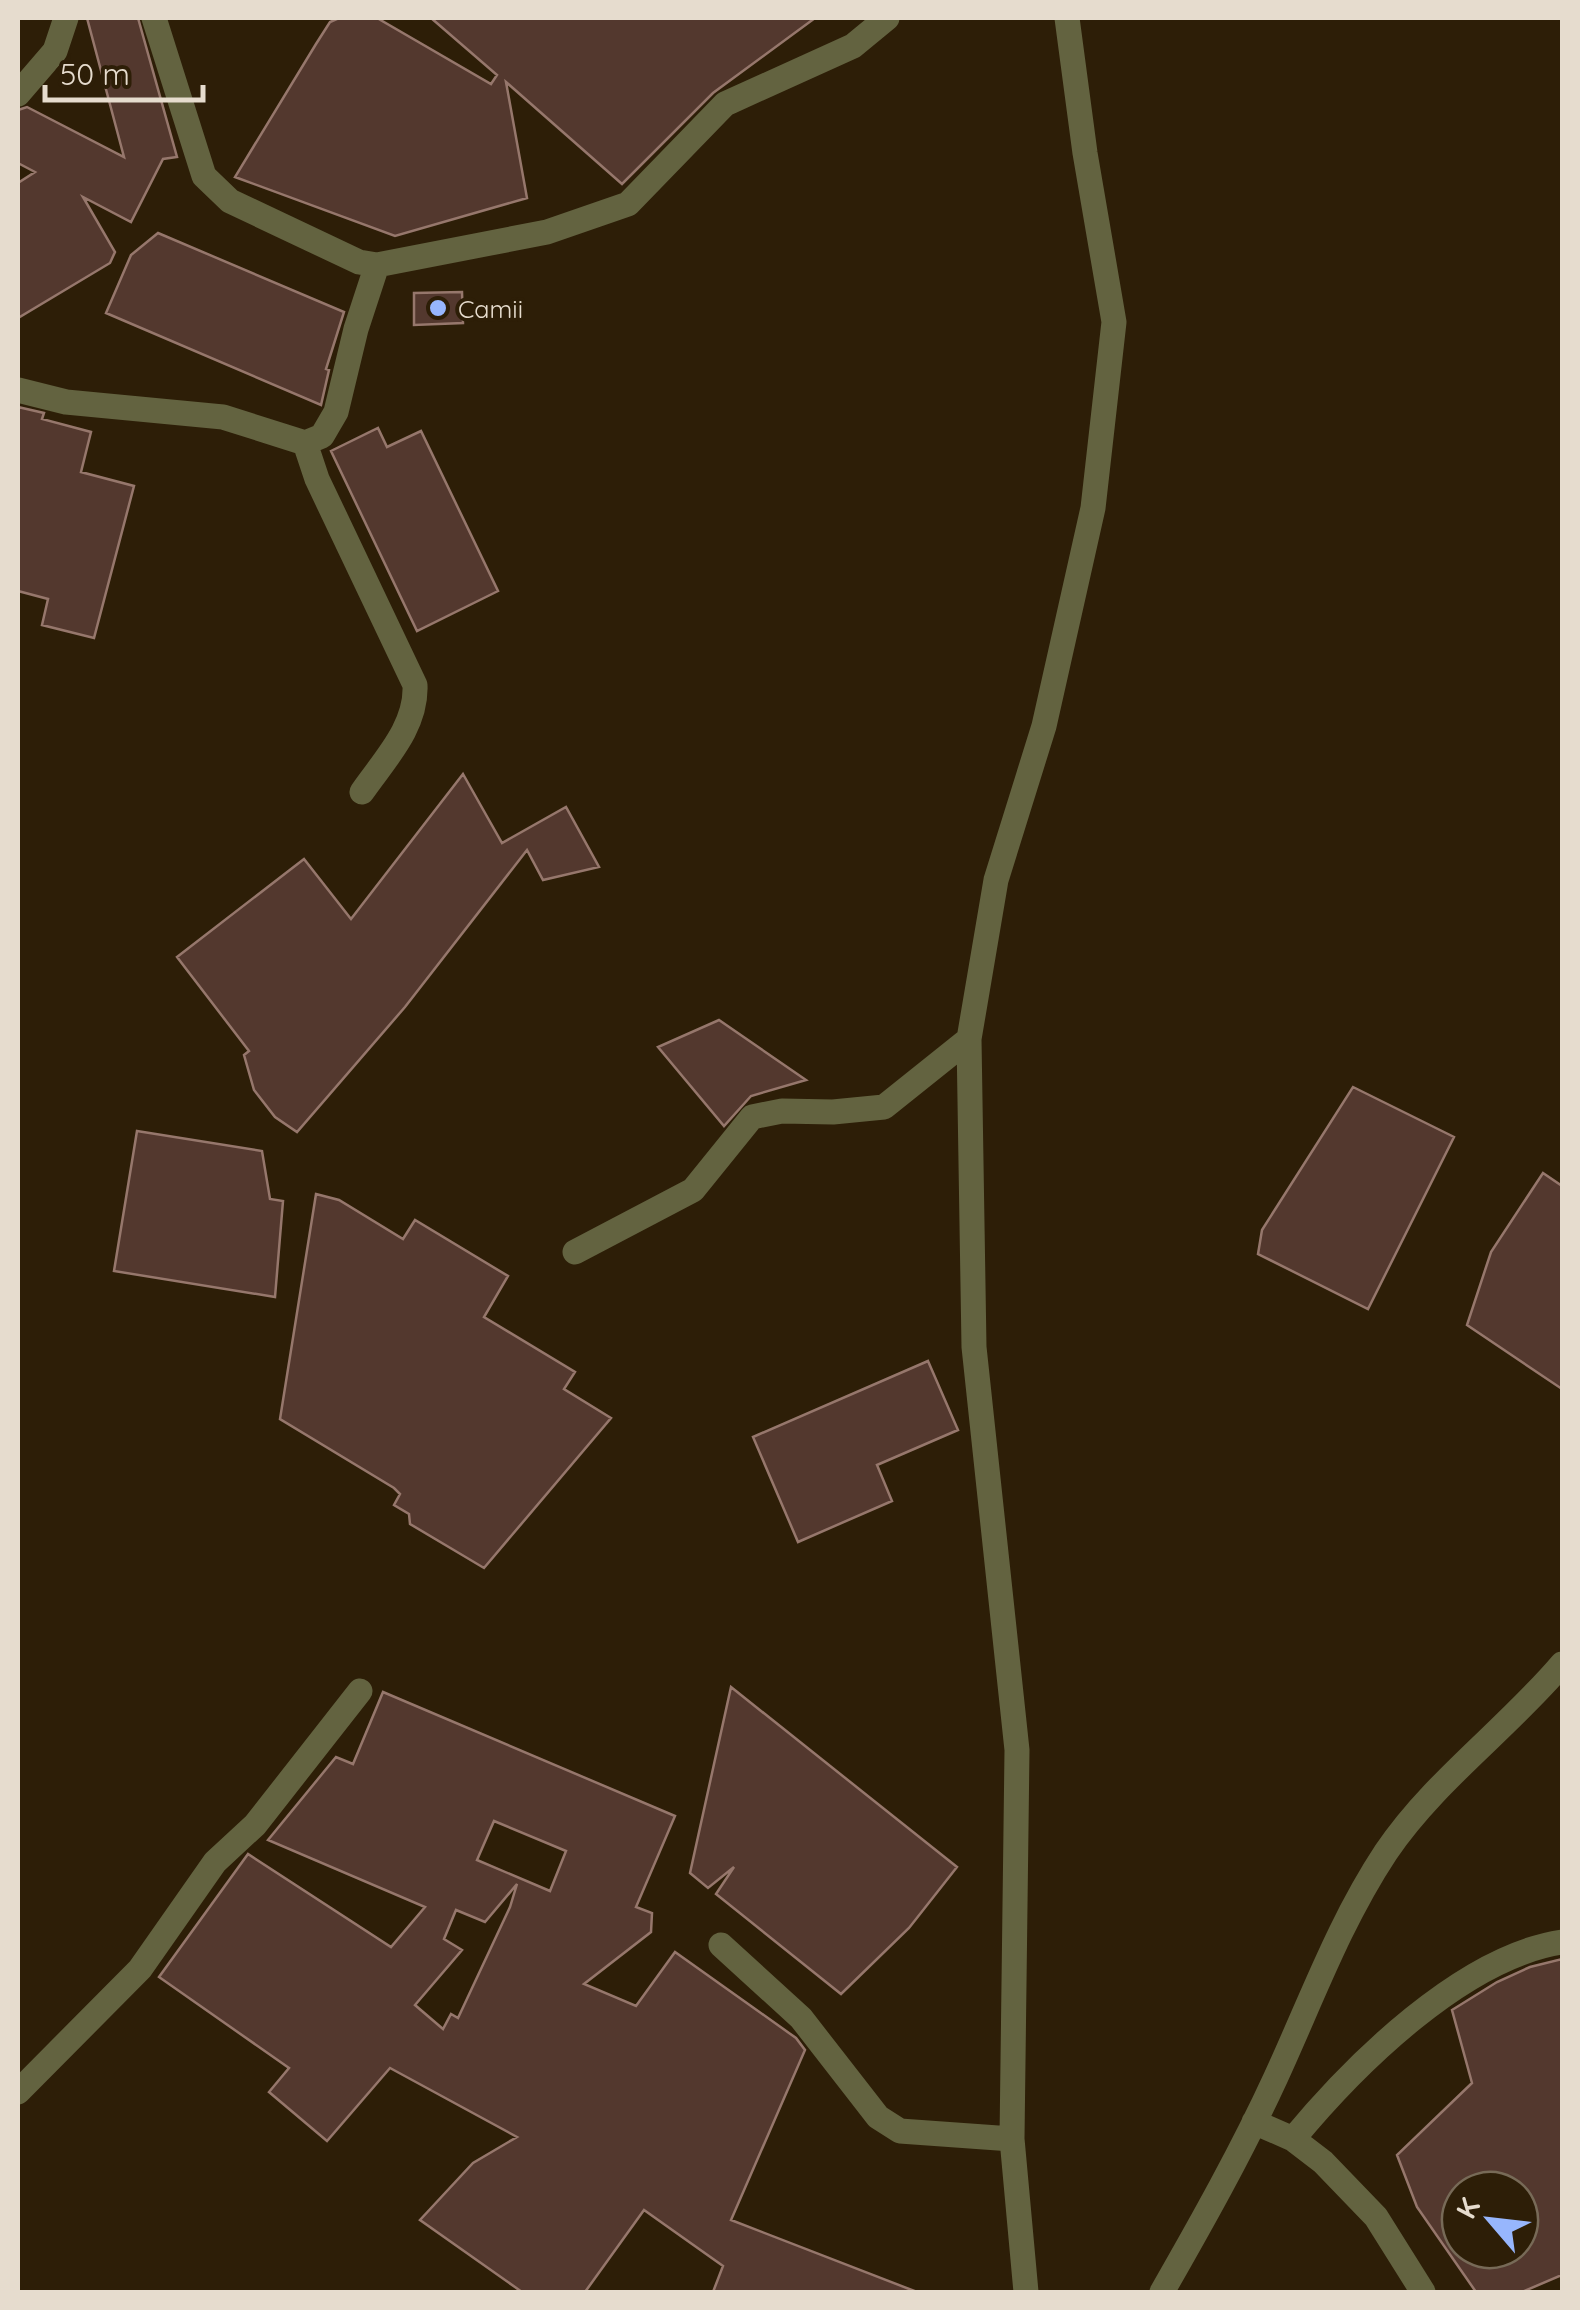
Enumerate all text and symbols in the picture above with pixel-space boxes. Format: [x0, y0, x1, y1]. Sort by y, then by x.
scale bar [45, 40, 202, 102]
text: 50 m [60, 55, 130, 93]
place label: Camii [458, 293, 523, 324]
marker: Camii [427, 297, 449, 319]
north arrow [1440, 2170, 1540, 2270]
text: K [1448, 2192, 1487, 2224]

